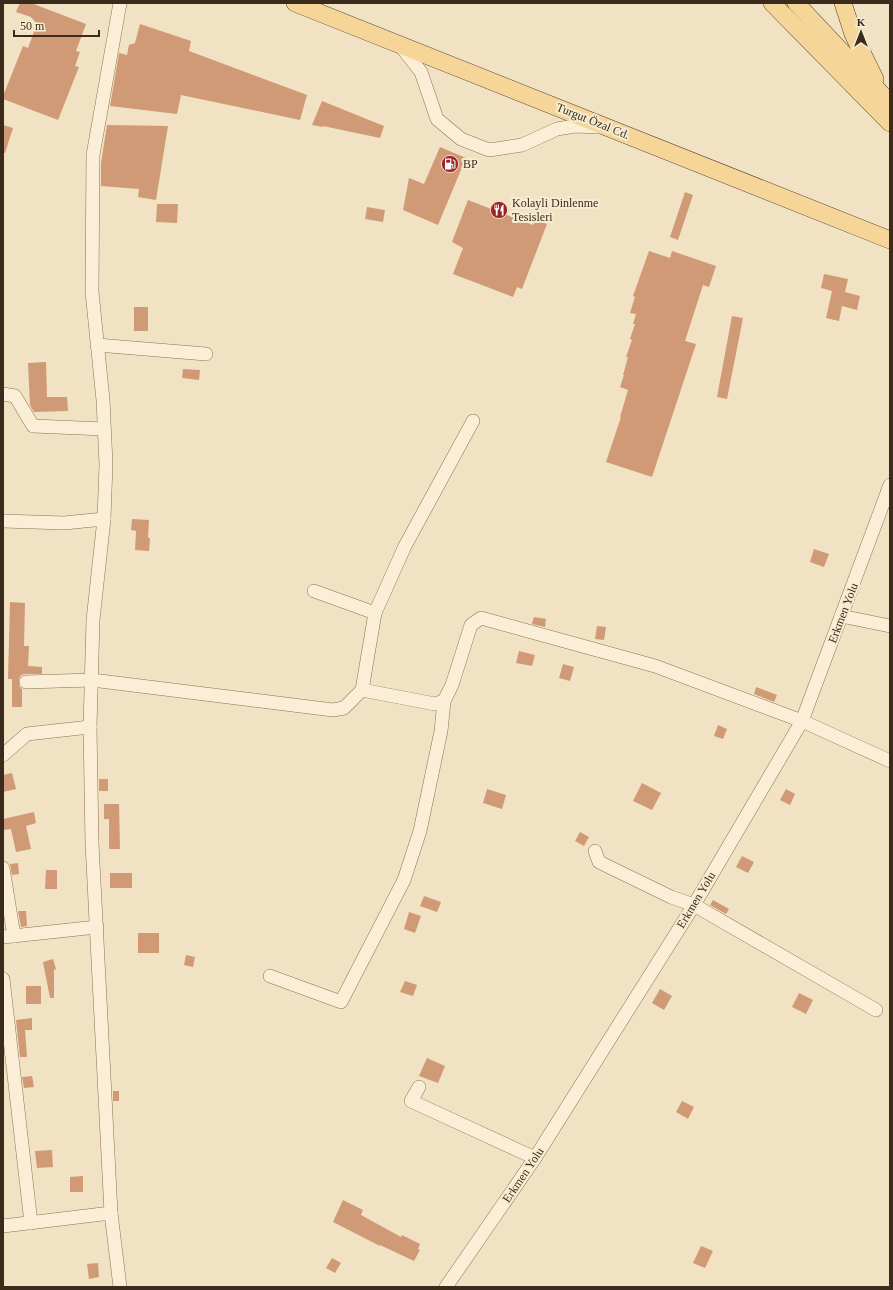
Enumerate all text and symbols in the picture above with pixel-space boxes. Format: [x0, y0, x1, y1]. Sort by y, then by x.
scale bar [14, 12, 99, 38]
north arrow [841, 12, 881, 52]
text: K [857, 16, 866, 28]
text: 50 m [20, 19, 45, 33]
street label: Turgut Özal Cd. [554, 100, 632, 142]
fuel station icon: BP [440, 154, 460, 174]
place label: BP [463, 157, 478, 171]
place label: Kolayli Dinlenme Tesisleri [512, 196, 598, 224]
restaurant icon: Kolayli Dinlenme Tesisleri [489, 200, 509, 220]
street label: Erkmen Yolu [825, 581, 861, 645]
street label: Erkmen Yolu [674, 869, 718, 931]
street label: Erkmen Yolu [499, 1145, 547, 1205]

